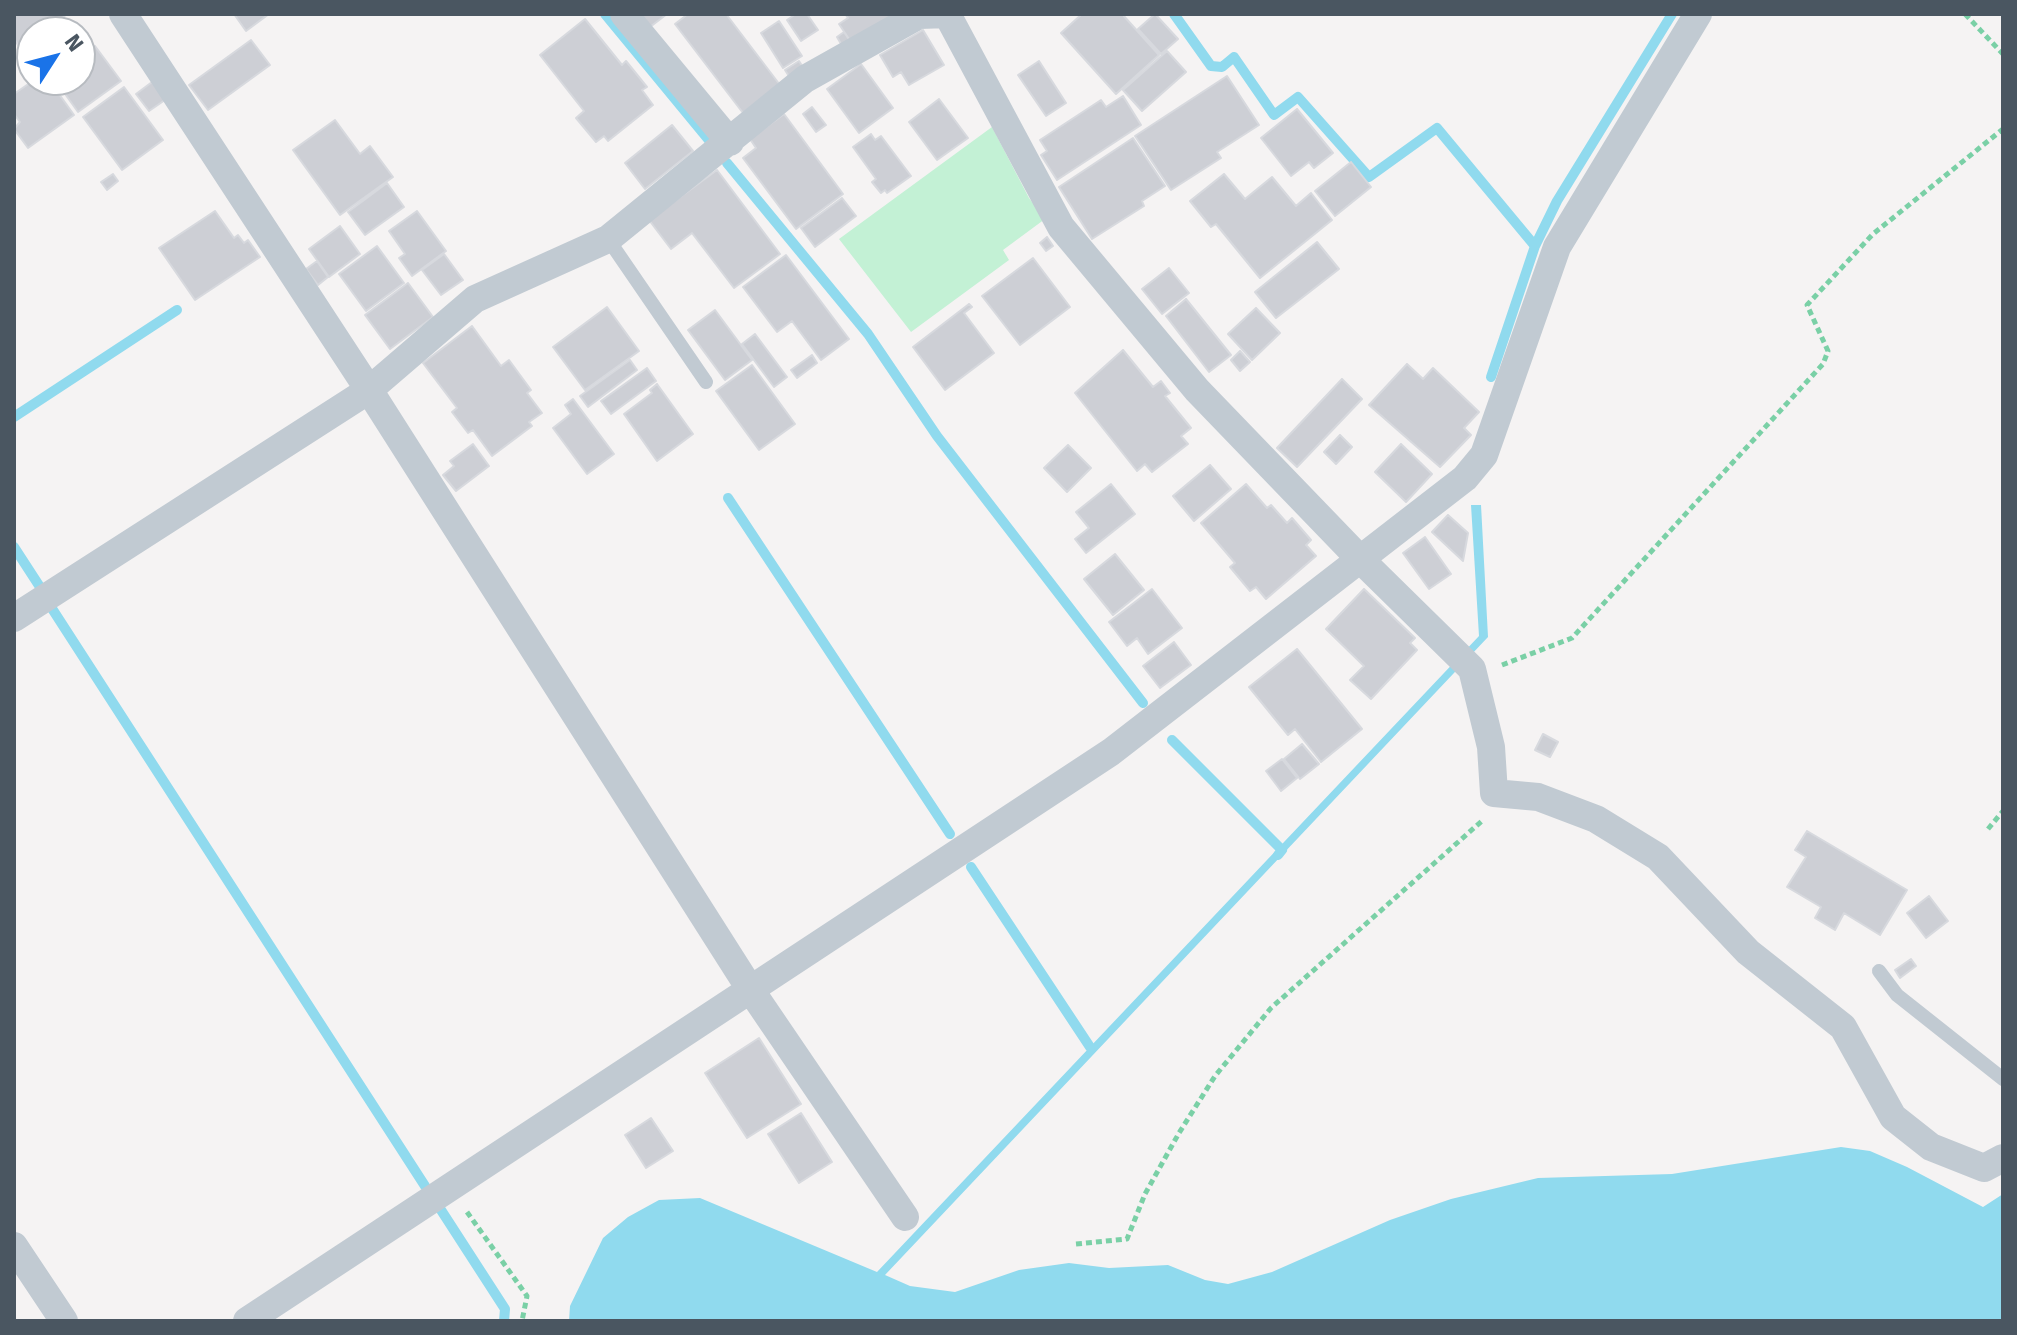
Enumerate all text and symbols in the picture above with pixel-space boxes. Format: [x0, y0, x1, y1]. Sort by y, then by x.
north arrow [16, 16, 96, 96]
text: N [59, 29, 89, 57]

